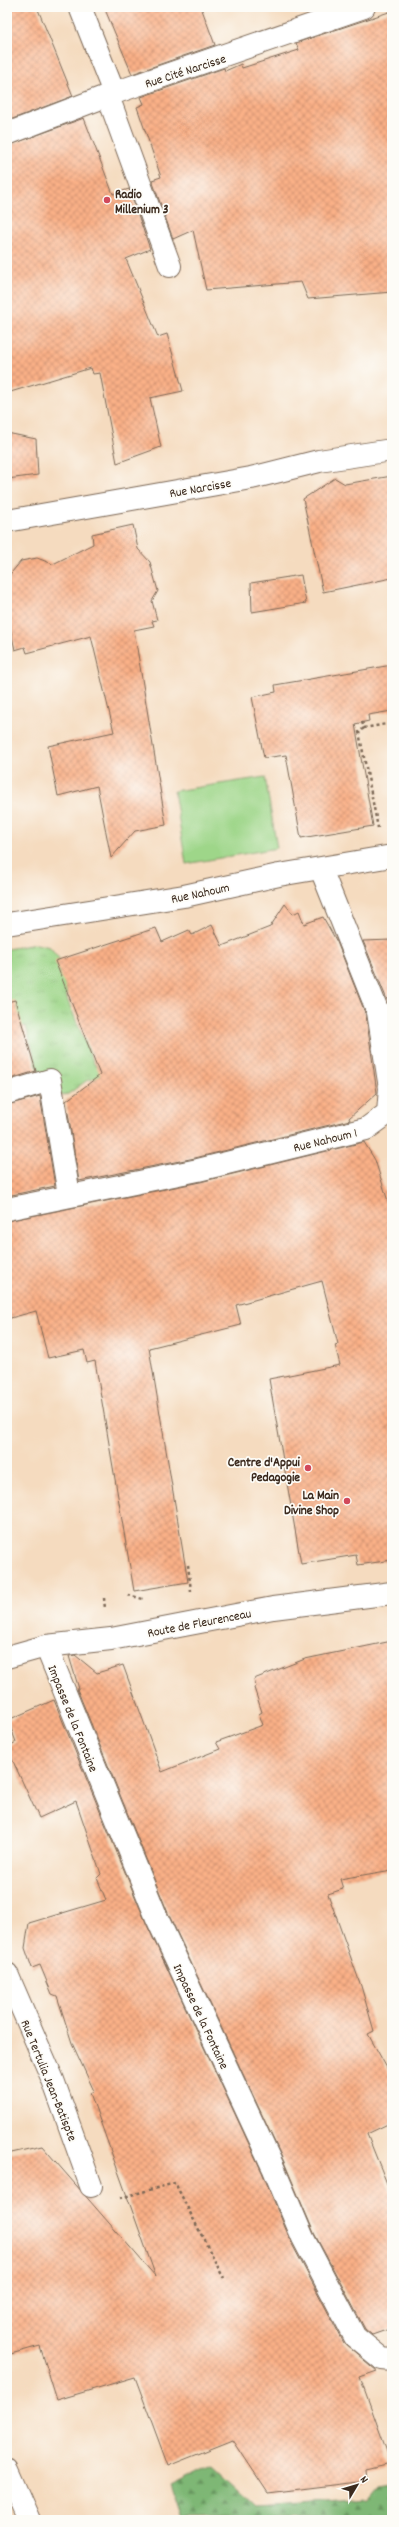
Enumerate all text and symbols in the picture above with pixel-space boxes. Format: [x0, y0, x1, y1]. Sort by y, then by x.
street label: Rue Cité Narcisse [143, 50, 229, 94]
place label: Radio Millenium 3 [115, 186, 169, 220]
marker: Radio Millenium 3 [102, 195, 112, 205]
street label: Rue Narcisse [168, 475, 233, 504]
street label: Rue Nahoum [169, 879, 232, 910]
street label: Rue Nahoum 1 [292, 1124, 360, 1159]
place label: Centre d'Appui Pedagogie [228, 1454, 301, 1488]
marker: Centre d'Appui Pedagogie [303, 1463, 313, 1473]
place label: La Main Divine Shop [284, 1487, 339, 1521]
marker: La Main Divine Shop [342, 1496, 352, 1506]
street label: Route de Fleurenceau [146, 1605, 253, 1644]
street label: Impasse de la Fontaine [41, 1662, 102, 1776]
street label: Impasse de la Fontaine [167, 1961, 233, 2073]
street label: Rue Tertulia Jean-Batispte [15, 2017, 81, 2145]
north arrow [337, 2465, 377, 2505]
text: N [355, 2473, 372, 2488]

